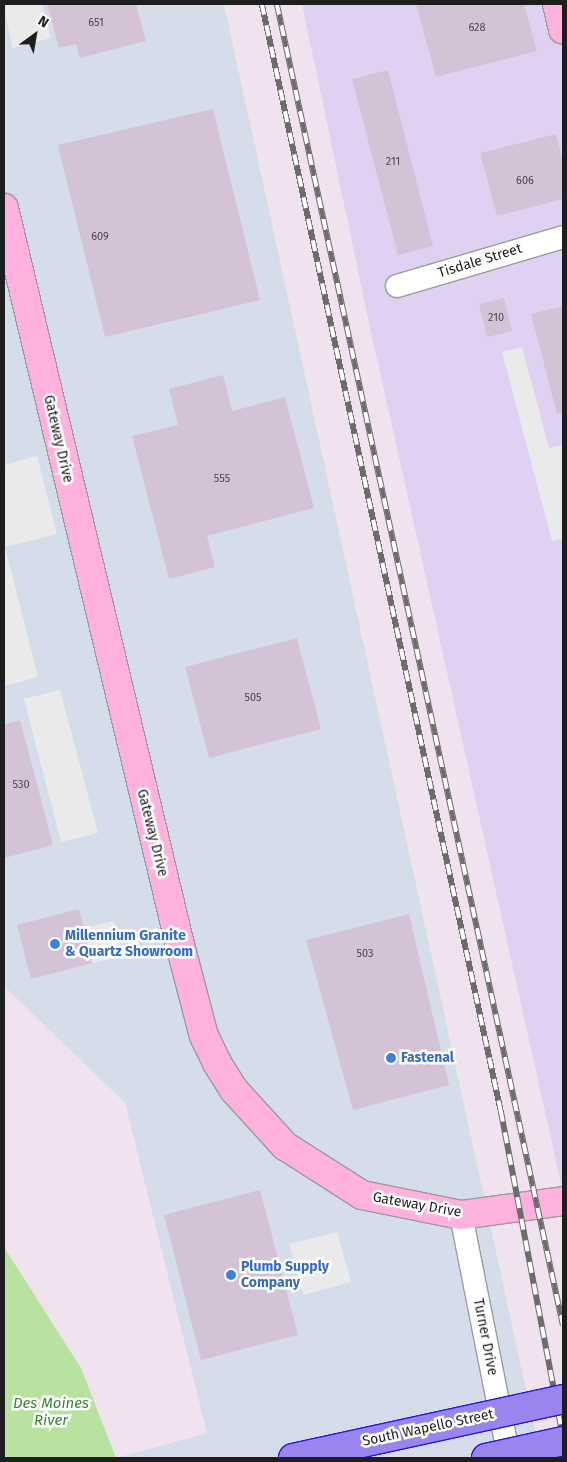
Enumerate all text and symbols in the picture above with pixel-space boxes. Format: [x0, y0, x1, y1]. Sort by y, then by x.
north arrow [10, 10, 60, 60]
text: N [35, 12, 52, 32]
house number: 651 [88, 16, 104, 30]
house number: 628 [468, 21, 486, 35]
house number: 211 [386, 155, 400, 169]
house number: 606 [516, 174, 534, 188]
house number: 609 [91, 230, 109, 244]
street label: Tisdale Street [436, 240, 524, 282]
house number: 210 [488, 311, 504, 325]
street label: Gateway Drive [40, 393, 76, 485]
house number: 555 [214, 472, 230, 486]
house number: 505 [244, 691, 262, 705]
house number: 530 [12, 778, 30, 792]
street label: Gateway Drive [133, 787, 171, 879]
place label: Millennium Granite & Quartz Showroom [65, 928, 193, 960]
marker: Millennium Granite & Quartz Showroom [49, 938, 61, 950]
house number: 503 [356, 947, 374, 961]
place label: Fastenal [401, 1050, 454, 1066]
marker: Fastenal [385, 1052, 397, 1064]
street label: Gateway Drive [371, 1189, 463, 1221]
place label: Plumb Supply Company [241, 1259, 329, 1292]
marker: Plumb Supply Company [225, 1269, 237, 1281]
street label: Turner Drive [469, 1297, 501, 1377]
water label: Des Moines River [13, 1394, 89, 1429]
street label: South Wapello Street [361, 1406, 495, 1450]

